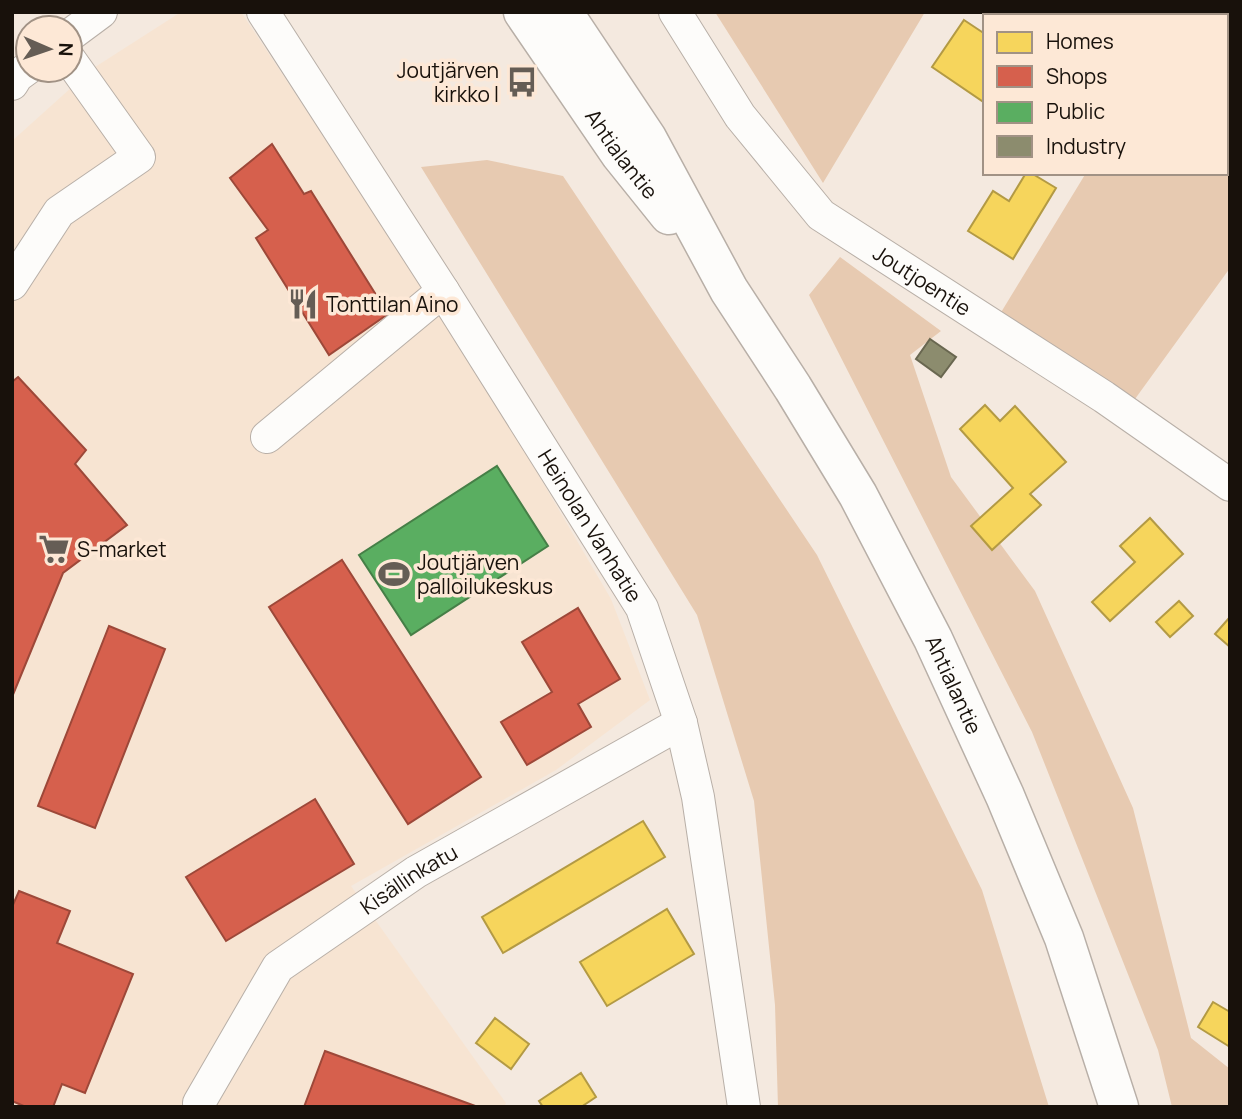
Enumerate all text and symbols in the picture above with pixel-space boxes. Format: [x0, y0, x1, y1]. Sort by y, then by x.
north arrow [14, 14, 84, 84]
legend [983, 14, 1228, 175]
text: Homes [1046, 27, 1114, 55]
text: N [53, 42, 79, 57]
place label: Joutjärven kirkko I [397, 56, 499, 108]
text: Shops [1046, 62, 1107, 90]
bus stop icon: Joutjärven kirkko I [505, 65, 539, 99]
text: Public [1046, 97, 1105, 125]
street label: Ahtialantie [579, 103, 665, 205]
text: Industry [1046, 132, 1126, 160]
street label: Joutjoentie [868, 238, 976, 322]
restaurant icon: Tonttilan Aino [286, 287, 320, 321]
place label: Tonttilan Aino [326, 290, 459, 318]
street label: Heinolan Vanhatie [532, 444, 649, 607]
supermarket icon: S-market [37, 532, 71, 566]
place label: S-market [77, 535, 167, 563]
place label: Joutjärven palloilukeskus [417, 548, 553, 600]
sports icon: Joutjärven palloilukeskus [377, 557, 411, 591]
street label: Ahtialantie [919, 631, 989, 738]
street label: Kisällinkatu [355, 838, 462, 920]

